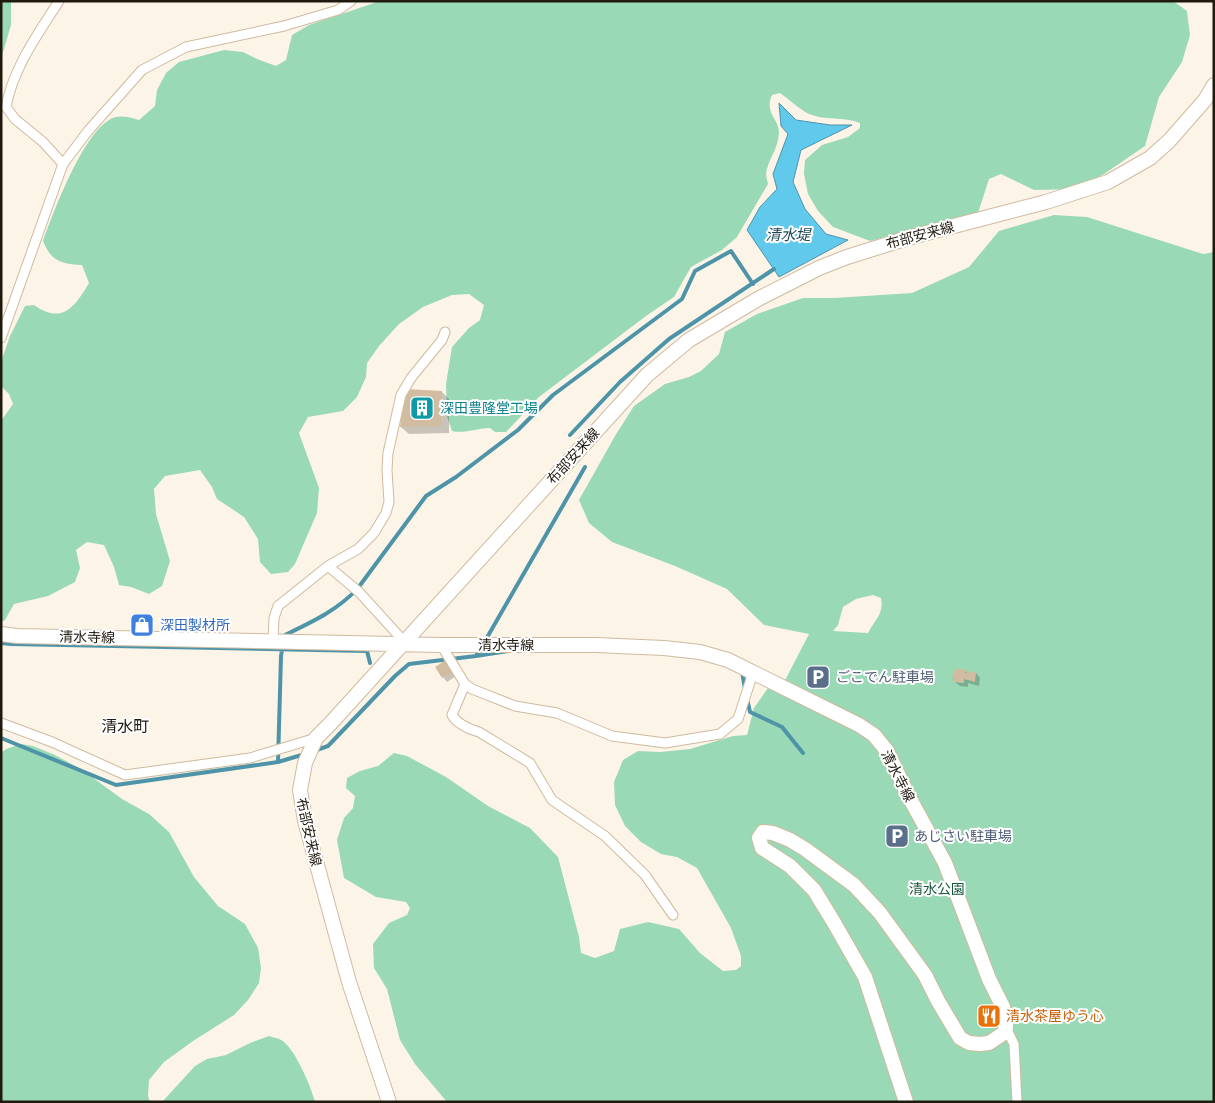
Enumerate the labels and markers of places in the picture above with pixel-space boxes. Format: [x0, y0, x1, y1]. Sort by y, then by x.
building icon: 深田豊隆堂工場 [409, 395, 435, 421]
place label: 深田豊隆堂工場 [440, 400, 538, 417]
shop icon: 深田製材所 [129, 612, 155, 638]
place label: 深田製材所 [160, 617, 230, 634]
parking icon: ごこでん駐車場 [805, 664, 831, 690]
place label: ごこでん駐車場 [836, 669, 934, 686]
parking icon: あじさい駐車場 [884, 823, 910, 849]
place label: あじさい駐車場 [914, 828, 1012, 845]
restaurant icon: 清水茶屋ゆう心 [976, 1003, 1002, 1029]
place label: 清水茶屋ゆう心 [1006, 1008, 1104, 1025]

